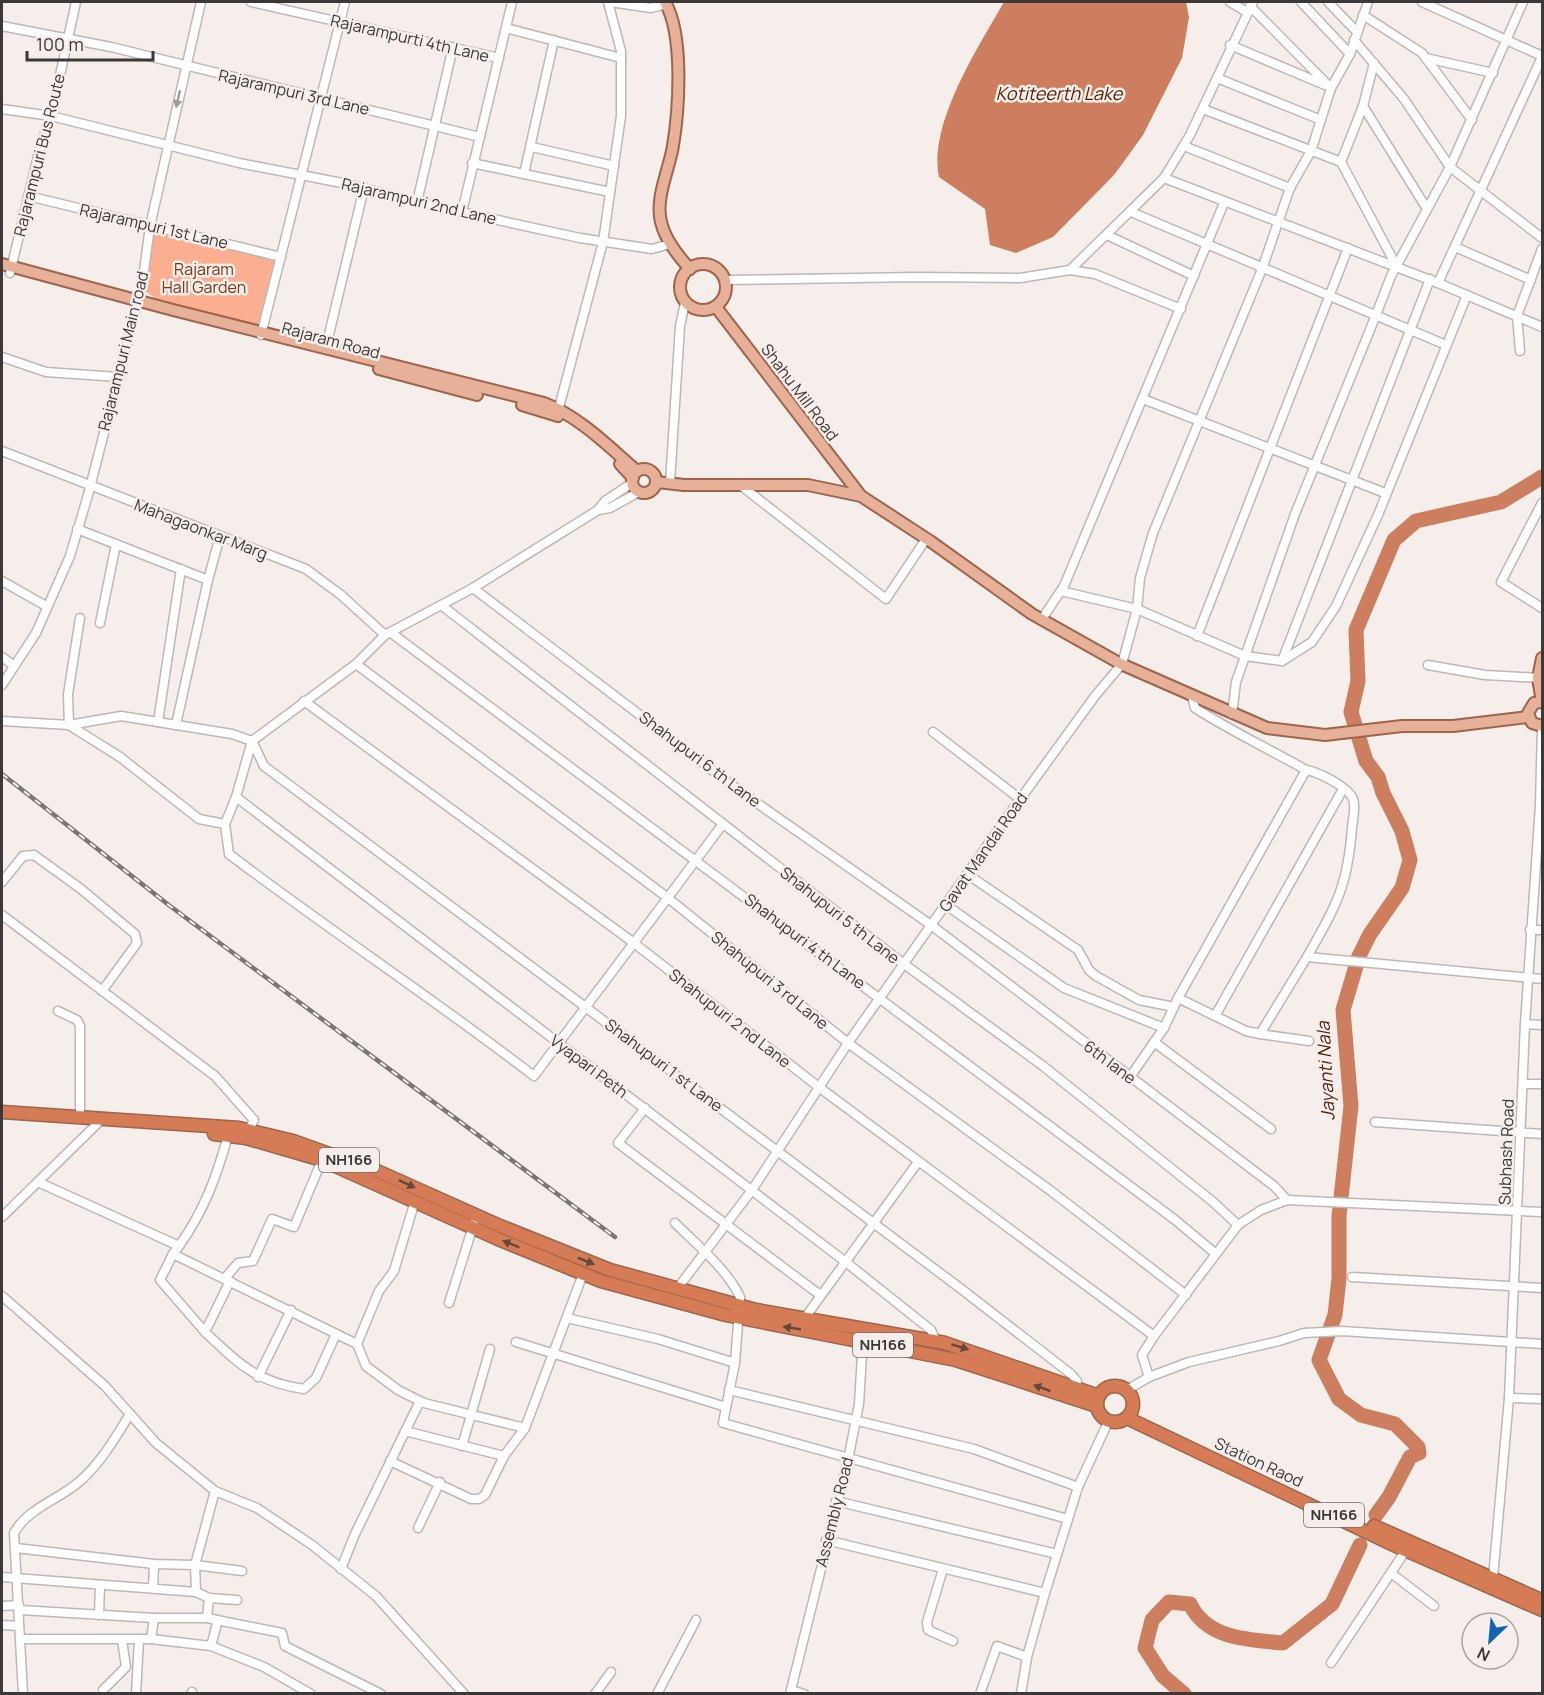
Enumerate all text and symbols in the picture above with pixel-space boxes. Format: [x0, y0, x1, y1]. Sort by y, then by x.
street label: Rajarampurti 4th Lane [328, 9, 492, 67]
scale bar [27, 24, 153, 62]
text: 100 m [36, 32, 84, 56]
street label: Rajarampuri 3rd Lane [216, 64, 372, 120]
street label: Rajarampuri Bus Route [8, 71, 70, 239]
water label: Kotiteerth Lake [996, 81, 1124, 105]
one-way arrow [173, 90, 182, 109]
street label: Rajarampuri 2nd Lane [339, 172, 499, 230]
street label: Rajarampuri 1st Lane [78, 198, 230, 254]
park label: Rajaram Hall Garden [162, 258, 246, 298]
street label: Rajarampuri Main road [93, 269, 153, 433]
street label: Rajaram Road [279, 316, 383, 364]
street label: Shahu Mill Road [756, 339, 844, 445]
street label: Mahagaonkar Marg [131, 493, 271, 565]
street label: Shahupuri 6 th Lane [635, 706, 765, 812]
street label: Gavat Mandai Road [934, 788, 1032, 916]
street label: Shahupuri 5 th Lane [776, 861, 904, 969]
street label: Shahupuri 4 th Lane [740, 888, 870, 994]
street label: Shahupuri 3 rd Lane [707, 926, 833, 1034]
street label: Shahupuri 2 nd Lane [664, 963, 796, 1073]
street label: Shahupuri 1 st Lane [601, 1013, 727, 1117]
water label: Jayanti Nala [1310, 1020, 1340, 1121]
street label: Vyapari Peth [545, 1029, 633, 1103]
street label: 6th lane [1079, 1035, 1141, 1089]
street label: Subhash Road [1493, 1099, 1519, 1205]
road number: NH166 [319, 1148, 379, 1172]
one-way arrow [398, 1180, 415, 1189]
one-way arrow [501, 1239, 519, 1249]
one-way arrow [577, 1257, 595, 1266]
one-way arrow [782, 1323, 801, 1332]
road number: NH166 [853, 1333, 913, 1357]
one-way arrow [951, 1343, 969, 1353]
one-way arrow [1033, 1383, 1051, 1392]
street label: Station Raod [1211, 1432, 1307, 1492]
street label: Assembly Road [810, 1455, 858, 1569]
road number: NH166 [1304, 1503, 1364, 1527]
north arrow [1460, 1611, 1520, 1671]
text: N [1473, 1642, 1493, 1667]

